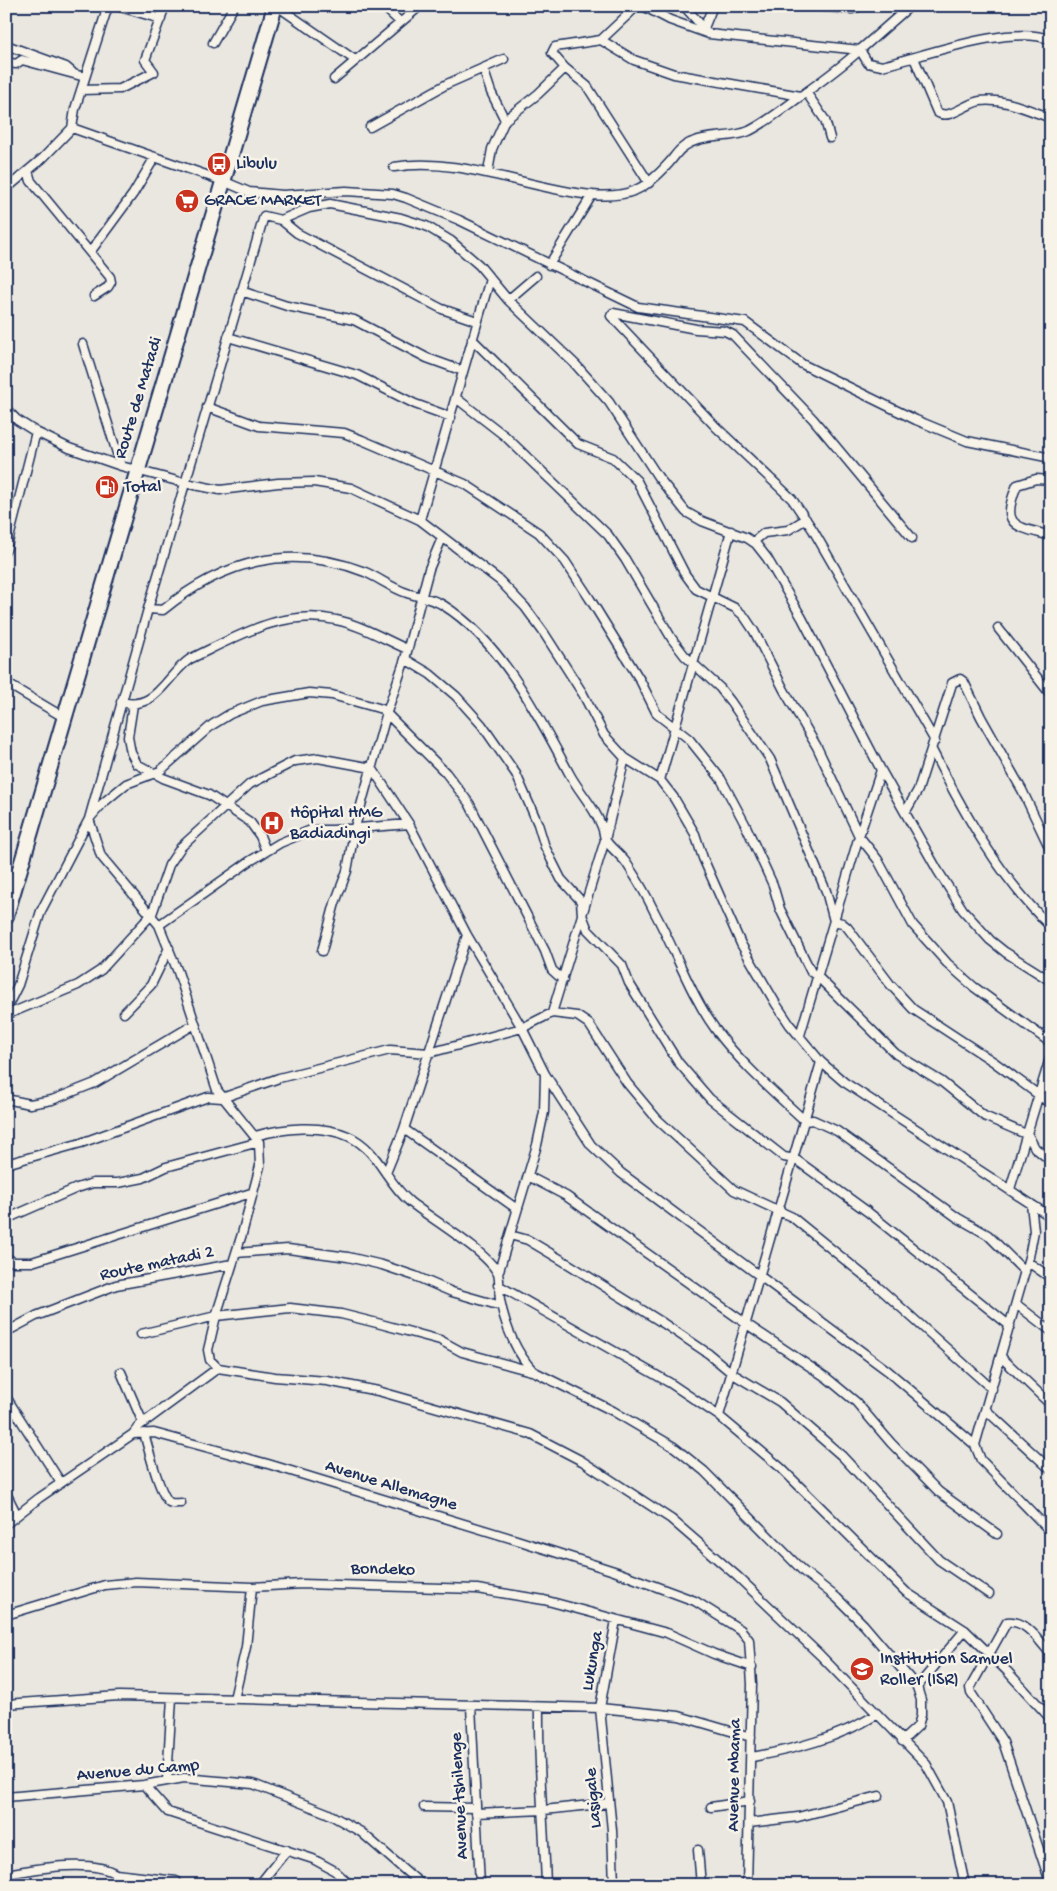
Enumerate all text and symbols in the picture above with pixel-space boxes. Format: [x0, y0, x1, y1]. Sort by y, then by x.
bus stop icon: Libulu [206, 151, 232, 177]
place label: Libulu [236, 154, 277, 175]
supermarket icon: GRACE MARKET [174, 188, 200, 214]
place label: GRACE MARKET [204, 191, 322, 212]
street label: Route de Matadi [110, 334, 168, 462]
fuel station icon: Total [94, 474, 120, 500]
place label: Total [123, 477, 162, 498]
place label: Hôpital HMG Badiadingi [289, 803, 383, 845]
hospital icon: Hôpital HMG Badiadingi [259, 810, 285, 836]
street label: Route matadi 2 [98, 1242, 216, 1286]
street label: Avenue Allemagne [322, 1456, 460, 1516]
street label: Bondeko [350, 1559, 415, 1581]
street label: Lukunga [577, 1628, 609, 1693]
place label: Institution Samuel Roller (ISR) [880, 1649, 1013, 1691]
school or university icon: Institution Samuel Roller (ISR) [849, 1656, 875, 1682]
street label: Avenue Mbama [724, 1717, 747, 1832]
street label: Avenue tshilenge [446, 1731, 474, 1860]
street label: Avenue du Camp [76, 1755, 200, 1787]
street label: Lasigale [581, 1766, 607, 1829]

